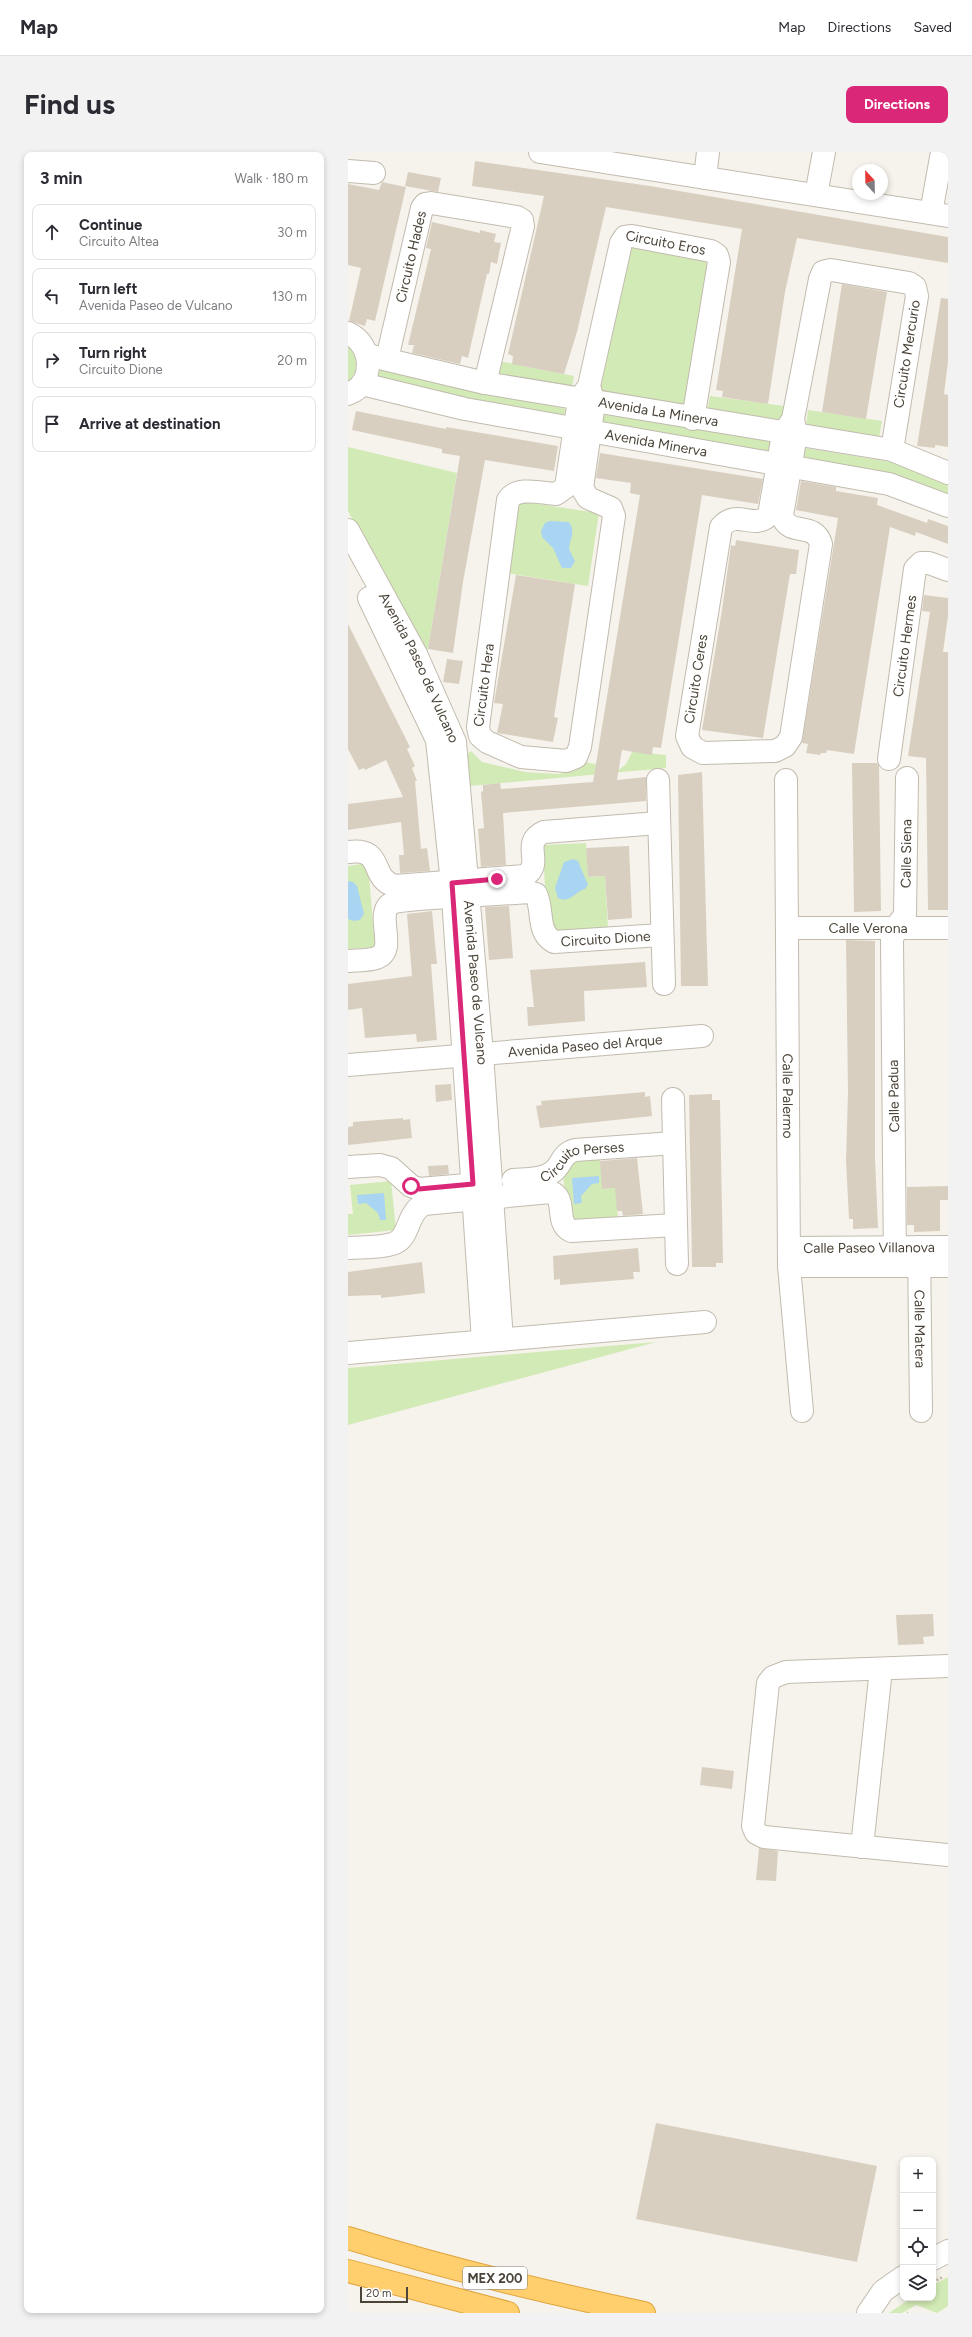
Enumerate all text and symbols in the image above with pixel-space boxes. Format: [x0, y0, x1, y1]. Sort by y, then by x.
text: Map [20, 16, 58, 39]
text: Map [778, 19, 806, 36]
text: Directions [828, 19, 891, 36]
text: Saved [913, 19, 952, 36]
button: Directions [846, 86, 948, 123]
text: Find us [24, 87, 115, 121]
north arrow [852, 164, 888, 200]
text: 3 min [40, 168, 82, 188]
text: Walk · 180 m [235, 171, 308, 186]
street label: Circuito Hades [392, 209, 430, 304]
text: Continue [79, 216, 142, 234]
icon: ahead [41, 221, 63, 243]
text: 30 m [277, 225, 307, 240]
street label: Circuito Eros [625, 227, 707, 258]
text: Circuito Altea [79, 234, 159, 249]
text: Turn left [79, 280, 137, 298]
icon: left [41, 285, 63, 307]
text: 130 m [272, 289, 307, 304]
text: Avenida Paseo de Vulcano [79, 298, 232, 313]
street label: Circuito Mercurio [890, 299, 924, 409]
text: Turn right [79, 344, 147, 362]
icon: right [41, 349, 63, 371]
text: 20 m [277, 353, 307, 368]
text: Circuito Dione [79, 362, 163, 377]
street label: Avenida La Minerva [597, 393, 720, 430]
icon: arrive [41, 413, 63, 435]
text: Arrive at destination [79, 415, 220, 433]
street label: Avenida Minerva [604, 425, 709, 460]
street label: Avenida Paseo de Vulcano [375, 589, 463, 745]
street label: Circuito Hermes [889, 594, 920, 698]
street label: Circuito Ceres [681, 633, 711, 725]
street label: Circuito Hera [470, 642, 497, 728]
street label: Calle Siena [897, 819, 915, 888]
route end [488, 870, 506, 888]
street label: Avenida Paseo de Vulcano [460, 899, 491, 1065]
street label: Calle Verona [828, 920, 908, 937]
street label: Circuito Dione [560, 927, 652, 950]
street label: Avenida Paseo del Arque [507, 1031, 664, 1060]
street label: Calle Palermo [779, 1053, 797, 1139]
street label: Calle Padua [885, 1059, 903, 1133]
street label: Circuito Perses [538, 1138, 625, 1186]
route start [402, 1177, 420, 1195]
street label: Calle Paseo Villanova [803, 1239, 935, 1256]
street label: Calle Matera [911, 1290, 929, 1368]
map controls [900, 2157, 936, 2301]
button: + [900, 2157, 936, 2193]
button: − [900, 2193, 936, 2229]
button: locate [900, 2229, 936, 2265]
button: layers [900, 2265, 936, 2301]
road number: MEX 200 [463, 2267, 527, 2289]
scale bar [360, 2285, 408, 2304]
text: 20 m [366, 2287, 391, 2300]

